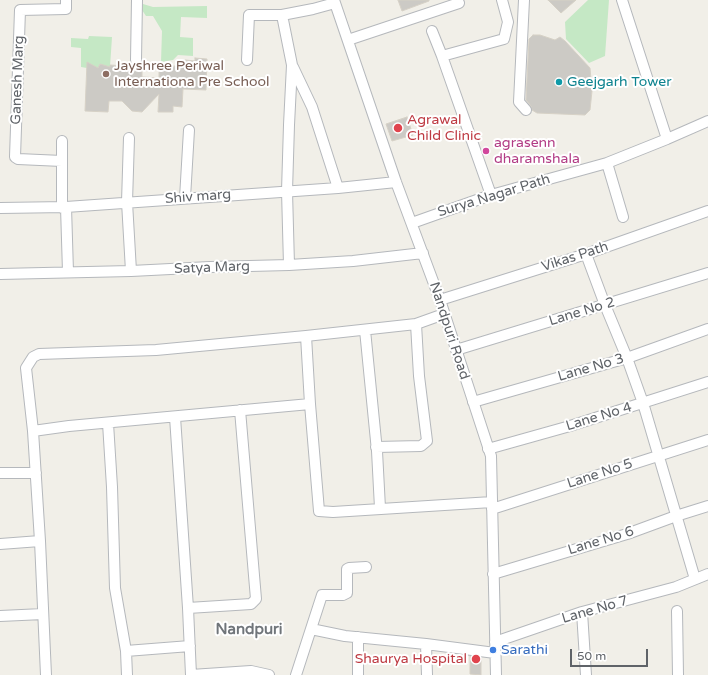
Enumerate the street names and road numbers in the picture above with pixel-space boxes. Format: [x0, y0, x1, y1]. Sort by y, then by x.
street label: Ganesh Marg [8, 35, 28, 125]
street label: Surya Nagar Path [436, 171, 552, 221]
street label: Shiv marg [164, 186, 232, 208]
street label: Vikas Path [539, 238, 611, 276]
street label: Satya Marg [174, 258, 250, 278]
street label: Nandpuri Road [425, 280, 473, 382]
street label: Lane No 2 [547, 294, 617, 330]
street label: Lane No 3 [556, 351, 626, 385]
street label: Lane No 4 [564, 399, 634, 435]
street label: Lane No 5 [565, 456, 635, 492]
street label: Lane No 6 [566, 523, 636, 559]
street label: Lane No 7 [560, 593, 630, 627]

